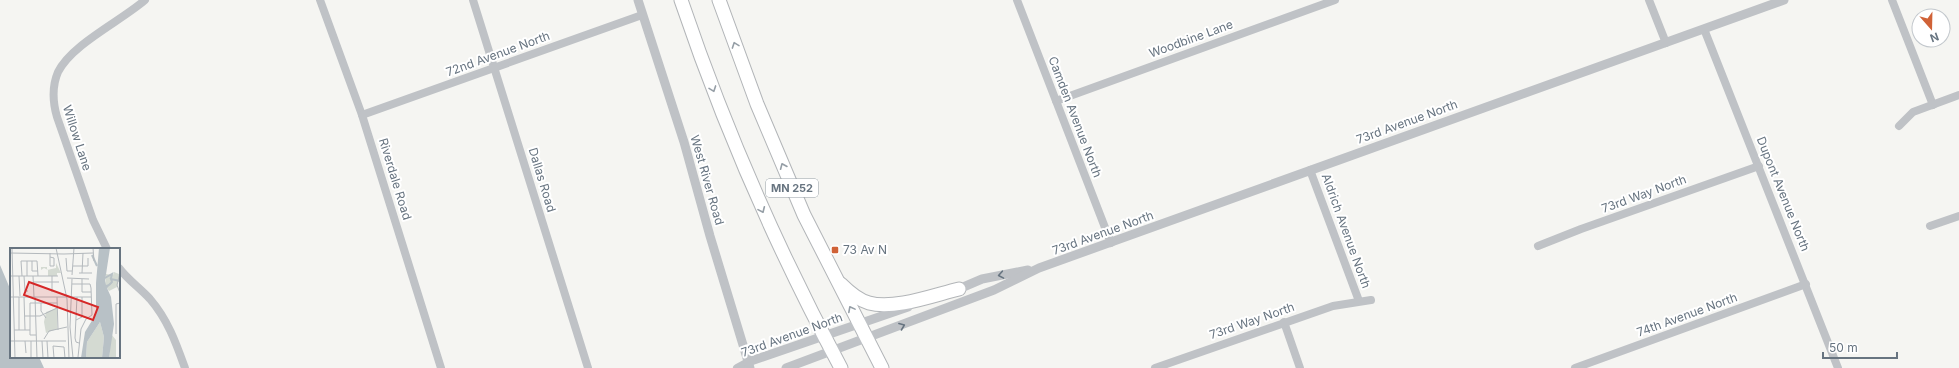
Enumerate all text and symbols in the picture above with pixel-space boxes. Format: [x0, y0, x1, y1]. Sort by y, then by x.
north arrow [1911, 8, 1951, 48]
street label: Woodbine Lane [1147, 16, 1235, 61]
street label: 72nd Avenue North [444, 28, 552, 79]
text: N [1928, 29, 1941, 45]
one-way arrow [732, 42, 740, 49]
street label: Camden Avenue North [1045, 54, 1105, 179]
one-way arrow [708, 86, 716, 93]
street label: 73rd Avenue North [1354, 96, 1459, 147]
street label: Willow Lane [60, 103, 95, 173]
street label: West River Road [687, 133, 727, 227]
street label: Dupont Avenue North [1754, 134, 1813, 253]
street label: Riverdale Road [376, 136, 415, 222]
street label: Dallas Road [526, 146, 559, 214]
one-way arrow [780, 163, 788, 171]
street label: Aldrich Avenue North [1319, 171, 1374, 290]
street label: 73rd Way North [1599, 171, 1688, 216]
road number: MN 252 [766, 179, 818, 197]
one-way arrow [757, 205, 765, 213]
street label: 73rd Avenue North [1050, 207, 1155, 258]
place label: 73 Av N [843, 242, 887, 257]
marker: 73 Av N [830, 245, 840, 255]
inset map [10, 248, 120, 358]
one-way arrow [998, 270, 1004, 279]
street label: 74th Avenue North [1635, 289, 1739, 340]
street label: 73rd Way North [1207, 299, 1296, 342]
one-way arrow [848, 306, 856, 313]
street label: 73rd Avenue North [739, 309, 844, 360]
one-way arrow [898, 323, 905, 331]
scale bar [1823, 334, 1897, 360]
text: 50 m [1829, 340, 1858, 355]

